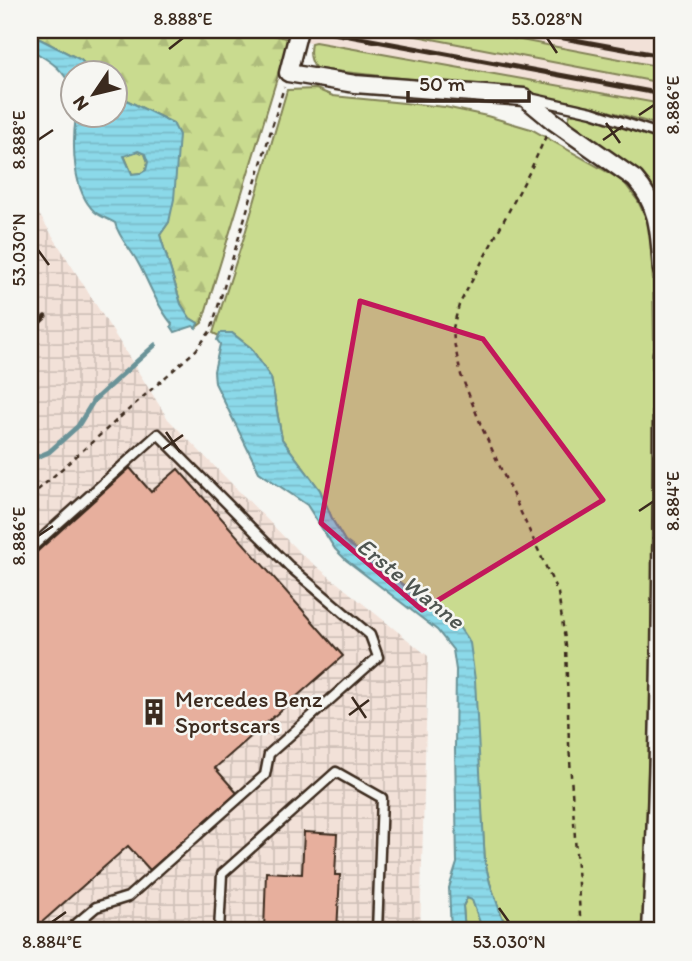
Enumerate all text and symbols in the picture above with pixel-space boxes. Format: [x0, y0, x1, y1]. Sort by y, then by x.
text: 8.888°E [153, 8, 213, 30]
text: 53.028°N [511, 8, 583, 30]
north arrow [60, 60, 130, 130]
scale bar [408, 60, 529, 104]
text: 50 m [419, 71, 466, 96]
text: 8.886°E [662, 76, 684, 134]
text: N [67, 92, 94, 115]
text: 8.888°E [8, 110, 30, 170]
text: 53.030°N [8, 213, 30, 287]
text: 8.884°E [662, 471, 684, 531]
text: 8.886°E [8, 507, 30, 565]
water label: Erste Wanne [352, 531, 472, 636]
place label: Mercedes Benz Sportscars [175, 685, 323, 739]
building icon: Mercedes Benz Sportscars [139, 697, 169, 727]
text: 8.884°E [22, 931, 82, 953]
text: 53.030°N [472, 931, 546, 953]

